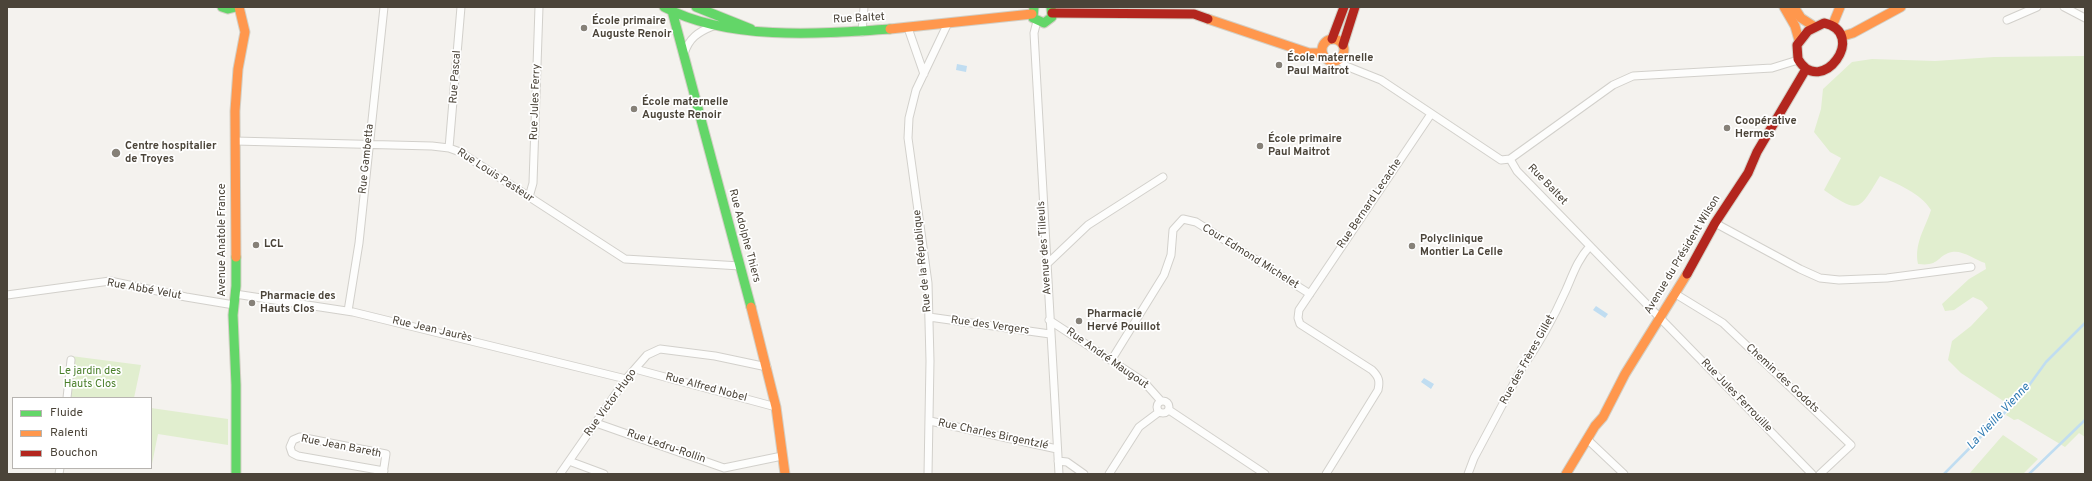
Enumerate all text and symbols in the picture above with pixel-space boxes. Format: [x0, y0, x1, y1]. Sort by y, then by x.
street label: Rue Baltet [833, 11, 885, 27]
place label: École primaire Auguste Renoir [592, 15, 671, 41]
marker: École primaire Auguste Renoir [579, 23, 589, 33]
street label: Rue Pascal [448, 50, 464, 104]
place label: École maternelle Paul Maitrot [1287, 52, 1373, 78]
marker: École maternelle Paul Maitrot [1274, 60, 1284, 70]
street label: Rue Jules Ferry [528, 64, 544, 140]
place label: École maternelle Auguste Renoir [642, 96, 728, 122]
marker: École maternelle Auguste Renoir [629, 104, 639, 114]
place label: Coopérative Hermes [1735, 115, 1797, 141]
street label: Rue Gambetta [357, 123, 377, 195]
marker: Coopérative Hermes [1722, 123, 1732, 133]
place label: École primaire Paul Maitrot [1268, 133, 1342, 159]
place label: Centre hospitalier de Troyes [125, 140, 217, 166]
marker: École primaire Paul Maitrot [1255, 141, 1265, 151]
street label: Rue Louis Pasteur [454, 146, 536, 206]
marker: Centre hospitalier de Troyes [110, 147, 122, 159]
street label: Rue Bernard Lecache [1335, 156, 1405, 252]
street label: Rue Baltet [1524, 162, 1570, 208]
street label: Avenue Anatole France [216, 183, 230, 297]
street label: Rue Adolphe Thiers [725, 188, 763, 284]
street label: Avenue du Président Wilson [1642, 193, 1724, 317]
street label: Avenue des Tilleuls [1035, 201, 1055, 295]
street label: Rue de la République [911, 209, 935, 313]
street label: Cour Edmond Michelet [1199, 222, 1301, 292]
place label: Polyclinique Montier La Celle [1420, 233, 1503, 259]
place label: LCL [264, 238, 283, 252]
marker: LCL [251, 240, 261, 250]
marker: Polyclinique Montier La Celle [1407, 241, 1417, 251]
street label: Rue Abbé Velut [106, 277, 182, 303]
place label: Pharmacie des Hauts Clos [260, 290, 336, 316]
marker: Pharmacie des Hauts Clos [247, 298, 257, 308]
place label: Pharmacie Hervé Pouillot [1087, 308, 1160, 334]
street label: Rue des Frères Gillet [1498, 313, 1558, 407]
street label: Rue Jean Jaurès [391, 314, 473, 346]
street label: Rue des Vergers [950, 314, 1030, 338]
marker: Pharmacie Hervé Pouillot [1074, 316, 1084, 326]
street label: Rue André Maugout [1063, 326, 1151, 392]
street label: Chemin des Godots [1743, 342, 1821, 416]
street label: Rue Jules Ferrouille [1698, 357, 1774, 435]
park label: Le jardin des Hauts Clos [59, 365, 121, 391]
street label: Rue Victor Hugo [582, 367, 640, 439]
street label: Rue Alfred Nobel [664, 371, 748, 405]
water label: La Vieille Vienne [1964, 381, 2034, 453]
legend [12, 397, 152, 469]
text: Fluide [50, 405, 83, 421]
street label: Rue Charles Birgentzlé [937, 417, 1049, 453]
text: Ralenti [50, 425, 88, 441]
street label: Rue Ledru-Rollin [625, 427, 707, 467]
street label: Rue Jean Bareth [300, 433, 382, 461]
text: Bouchon [50, 445, 98, 461]

